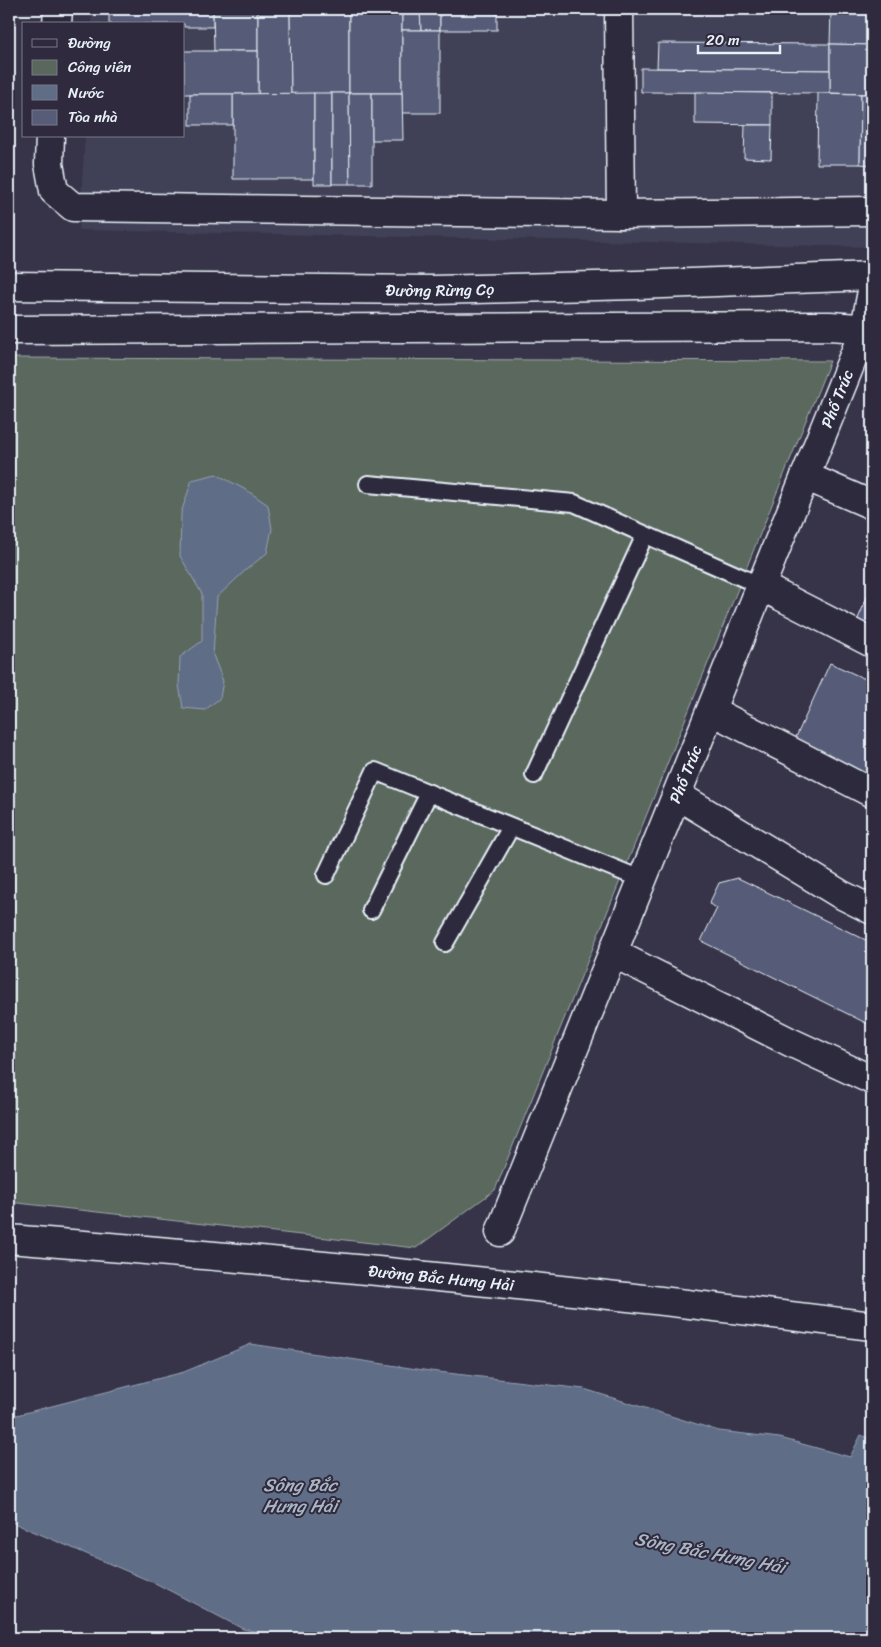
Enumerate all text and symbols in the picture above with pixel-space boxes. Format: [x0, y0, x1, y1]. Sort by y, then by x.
legend [22, 22, 185, 138]
scale bar [698, 22, 781, 54]
text: 20 m [706, 27, 740, 53]
text: Đường [68, 30, 111, 56]
text: Công viên [68, 54, 131, 80]
text: Nước [68, 80, 105, 106]
text: Tòa nhà [68, 104, 118, 130]
street label: Đường Rừng Cọ [386, 275, 495, 305]
street label: Phố Trúc [812, 365, 862, 432]
street label: Phố Trúc [661, 740, 710, 808]
street label: Đường Bắc Hưng Hải [367, 1256, 516, 1300]
water label: Sông Bắc Hưng Hải [263, 1469, 341, 1522]
water label: Sông Bắc Hưng Hải [632, 1523, 792, 1584]

